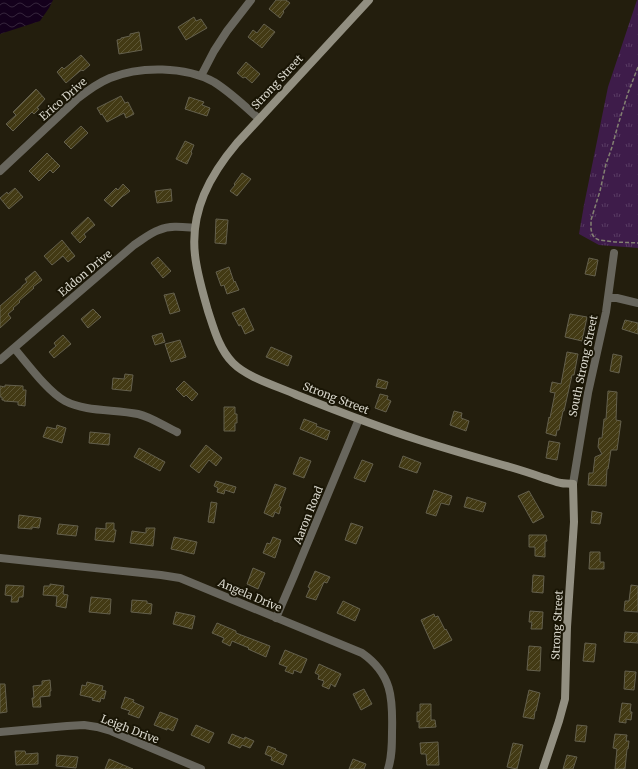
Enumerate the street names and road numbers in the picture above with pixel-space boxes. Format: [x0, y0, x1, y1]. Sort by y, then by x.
street label: Strong Street [248, 51, 306, 112]
street label: Erico Drive [36, 74, 90, 123]
street label: Eddon Drive [55, 246, 115, 299]
street label: South Strong Street [565, 313, 601, 418]
street label: Strong Street [301, 379, 372, 417]
street label: Aaron Road [290, 484, 326, 547]
street label: Angela Drive [215, 575, 284, 615]
street label: Strong Street [548, 589, 566, 660]
street label: Leigh Drive [99, 712, 161, 747]

